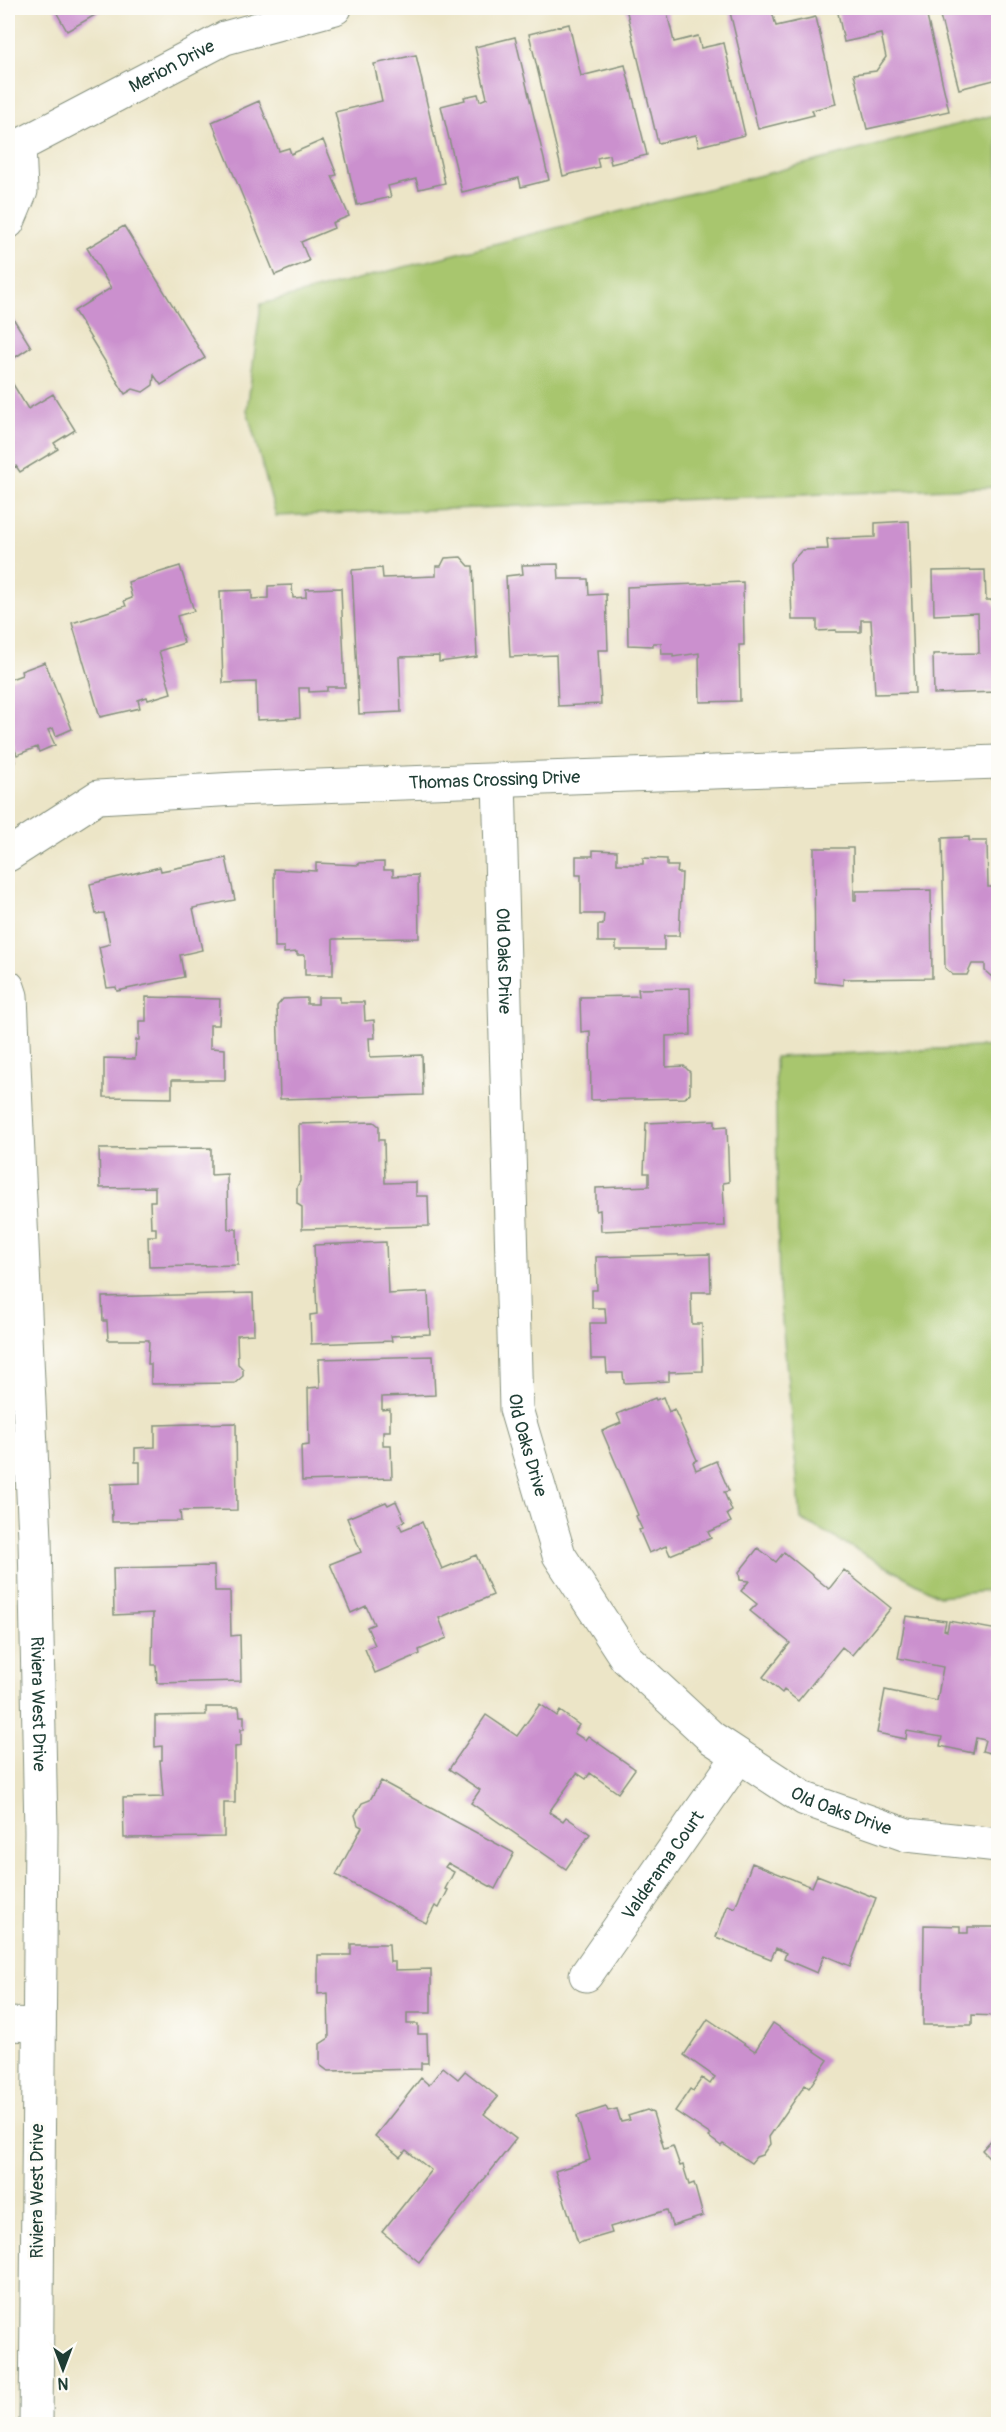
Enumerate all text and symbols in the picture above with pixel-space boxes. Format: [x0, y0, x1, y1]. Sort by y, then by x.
street label: Merion Drive [125, 34, 218, 98]
street label: Thomas Crossing Drive [408, 765, 581, 794]
street label: Old Oaks Drive [491, 908, 517, 1014]
street label: Old Oaks Drive [504, 1393, 553, 1500]
street label: Riviera West Drive [26, 1636, 51, 1772]
street label: Old Oaks Drive [786, 1781, 895, 1840]
street label: Valderama Court [617, 1806, 709, 1924]
street label: Riviera West Drive [26, 2123, 49, 2258]
north arrow [33, 2339, 93, 2399]
text: N [57, 2373, 68, 2393]

